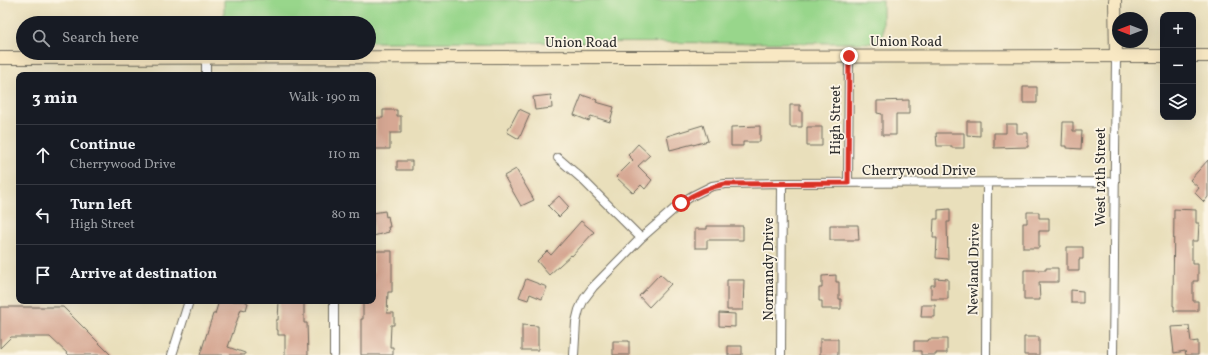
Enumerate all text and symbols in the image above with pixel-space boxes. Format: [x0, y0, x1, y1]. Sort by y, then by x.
north arrow [1112, 12, 1148, 48]
map controls [1160, 12, 1196, 120]
button: + [1160, 12, 1196, 48]
search box [16, 16, 376, 60]
icon: search [30, 27, 52, 49]
text: Search here [62, 28, 139, 49]
street label: Union Road [870, 33, 942, 52]
street label: Union Road [545, 34, 617, 53]
route end [840, 47, 858, 65]
button: − [1160, 48, 1196, 84]
button: layers [1160, 84, 1196, 120]
street label: High Street [827, 85, 846, 155]
text: 3 min [32, 87, 78, 110]
text: Walk · 190 m [289, 89, 360, 107]
street label: West 12th Street [1092, 127, 1111, 226]
text: Continue [70, 135, 135, 156]
icon: ahead [32, 144, 54, 166]
text: 110 m [328, 146, 360, 164]
text: Cherrywood Drive [70, 156, 176, 174]
street label: Cherrywood Drive [862, 162, 976, 181]
route start [672, 194, 690, 212]
text: Turn left [70, 195, 132, 216]
icon: left [32, 204, 54, 226]
text: 80 m [331, 206, 360, 224]
text: High Street [70, 216, 135, 234]
street label: Normandy Drive [760, 217, 779, 321]
street label: Newland Drive [964, 222, 985, 315]
icon: arrive [32, 264, 54, 286]
text: Arrive at destination [70, 264, 217, 285]

